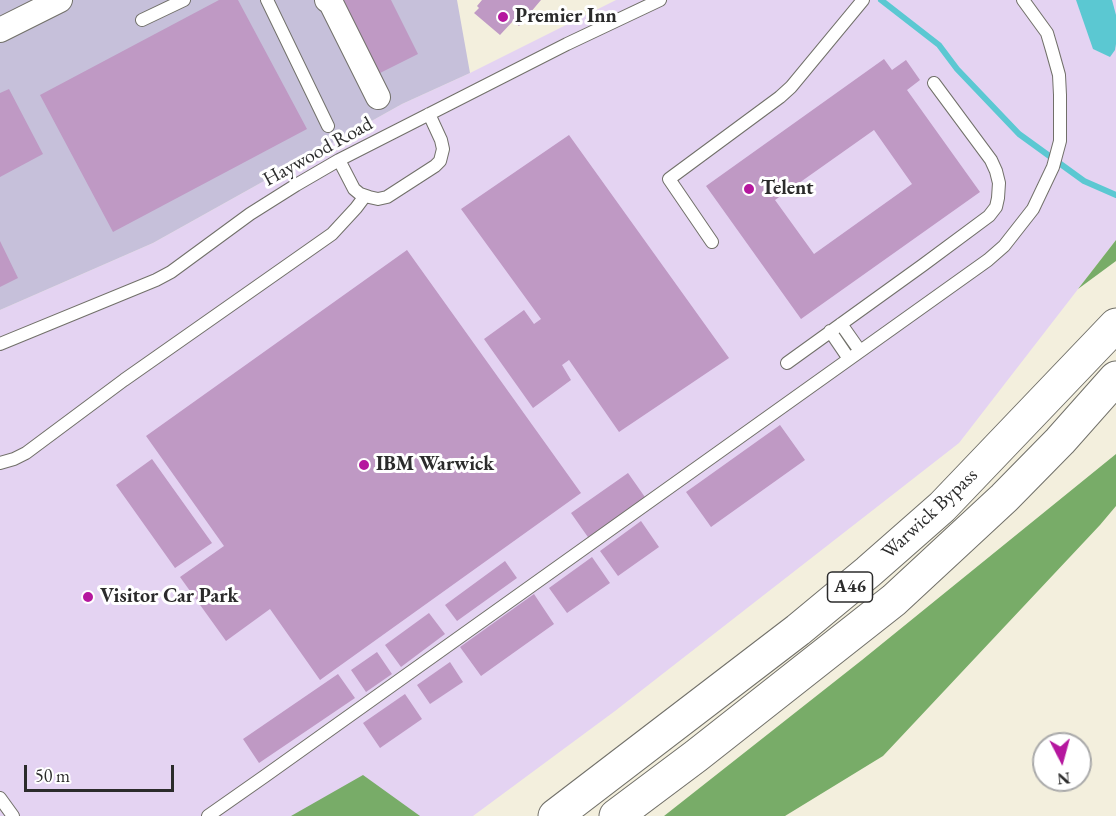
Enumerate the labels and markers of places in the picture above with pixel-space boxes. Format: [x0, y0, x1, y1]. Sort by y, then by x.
place label: Premier Inn [515, 5, 617, 29]
marker: Premier Inn [496, 10, 510, 24]
place label: Telent [761, 177, 814, 201]
marker: Telent [742, 182, 756, 196]
place label: IBM Warwick [376, 453, 494, 477]
marker: IBM Warwick [357, 458, 371, 472]
place label: Visitor Car Park [100, 585, 238, 609]
marker: Visitor Car Park [81, 590, 95, 604]

